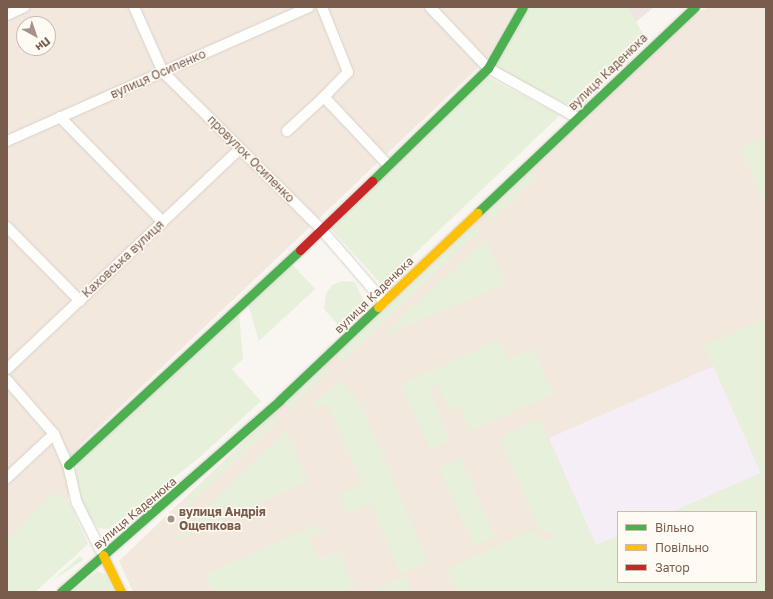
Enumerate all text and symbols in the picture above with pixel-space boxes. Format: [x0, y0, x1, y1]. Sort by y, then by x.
north arrow [16, 16, 56, 56]
street label: вулиця Каденюка [566, 31, 650, 113]
text: Пн [33, 35, 53, 55]
street label: вулиця Осипенко [108, 47, 208, 101]
street label: провулок Осипенко [205, 113, 297, 205]
street label: Каховська вулиця [79, 217, 167, 301]
street label: вулиця Каденюка [332, 254, 416, 336]
street label: вулиця Каденюка [90, 474, 180, 552]
place label: вулиця Андрія Ощепкова [179, 505, 266, 533]
legend [617, 511, 757, 583]
marker: вулиця Андрія Ощепкова [166, 514, 176, 524]
text: Вільно [655, 520, 694, 535]
text: Повільно [655, 540, 709, 555]
text: Затор [655, 560, 690, 575]

